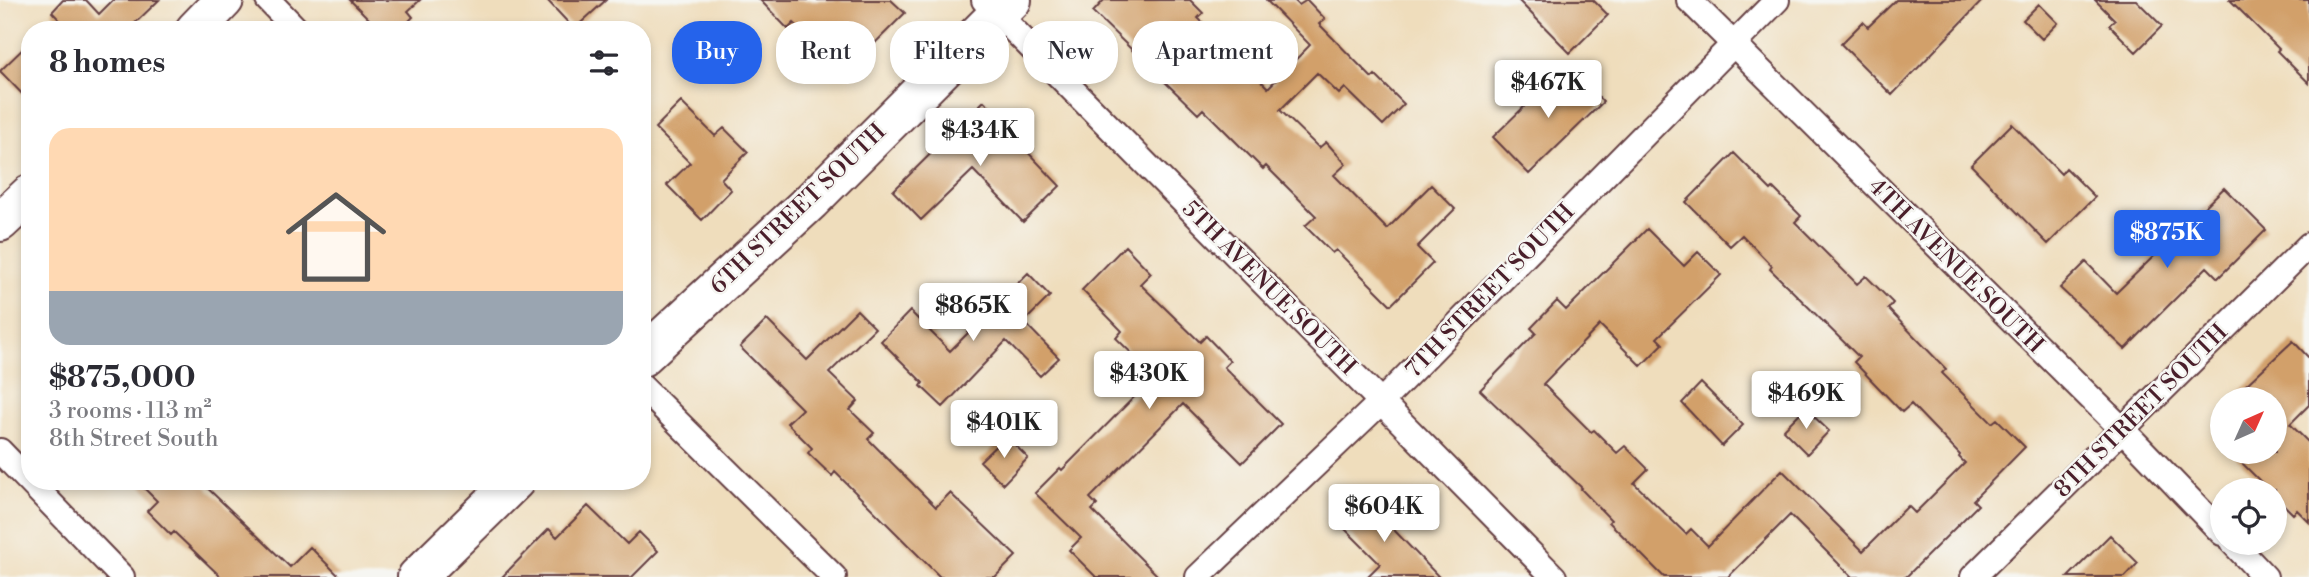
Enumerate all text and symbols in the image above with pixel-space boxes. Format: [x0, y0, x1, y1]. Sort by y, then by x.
chip: Buy [672, 21, 762, 84]
chip: Rent [776, 21, 876, 84]
chip: Filters [890, 21, 1009, 84]
chip: New [1023, 21, 1118, 84]
chip: Apartment [1132, 21, 1298, 84]
text: 8 homes [49, 44, 165, 82]
icon: filters [585, 44, 623, 82]
pin: $467K [1499, 60, 1597, 120]
text: $467K [1511, 69, 1585, 97]
pin: $434K [931, 108, 1029, 168]
street label: 6TH STREET SOUTH [704, 117, 892, 300]
text: $434K [941, 117, 1019, 145]
street label: 4TH AVENUE SOUTH [1863, 173, 2050, 360]
icon: home [273, 174, 399, 300]
street label: 5TH AVENUE SOUTH [1176, 195, 1362, 381]
street label: 7TH STREET SOUTH [1400, 198, 1581, 384]
pin: $875K [2118, 210, 2216, 270]
text: $875K [2130, 219, 2204, 247]
pin: $865K [924, 284, 1022, 343]
text: $865K [935, 292, 1011, 320]
street label: 8TH STREET SOUTH [2048, 318, 2234, 504]
pin: $430K [1100, 352, 1198, 411]
text: $875,000 [49, 359, 196, 397]
text: $430K [1110, 360, 1188, 388]
pin: $469K [1757, 372, 1855, 431]
text: $469K [1768, 380, 1844, 408]
north arrow [2210, 387, 2287, 464]
map controls [2210, 387, 2287, 555]
text: 3 rooms · 113 m² [49, 397, 212, 425]
pin: $401K [955, 400, 1053, 460]
text: $401K [967, 409, 1041, 437]
text: 8th Street South [49, 425, 219, 453]
button: locate [2210, 478, 2287, 555]
pin: $604K [1335, 484, 1433, 544]
text: $604K [1345, 493, 1423, 521]

